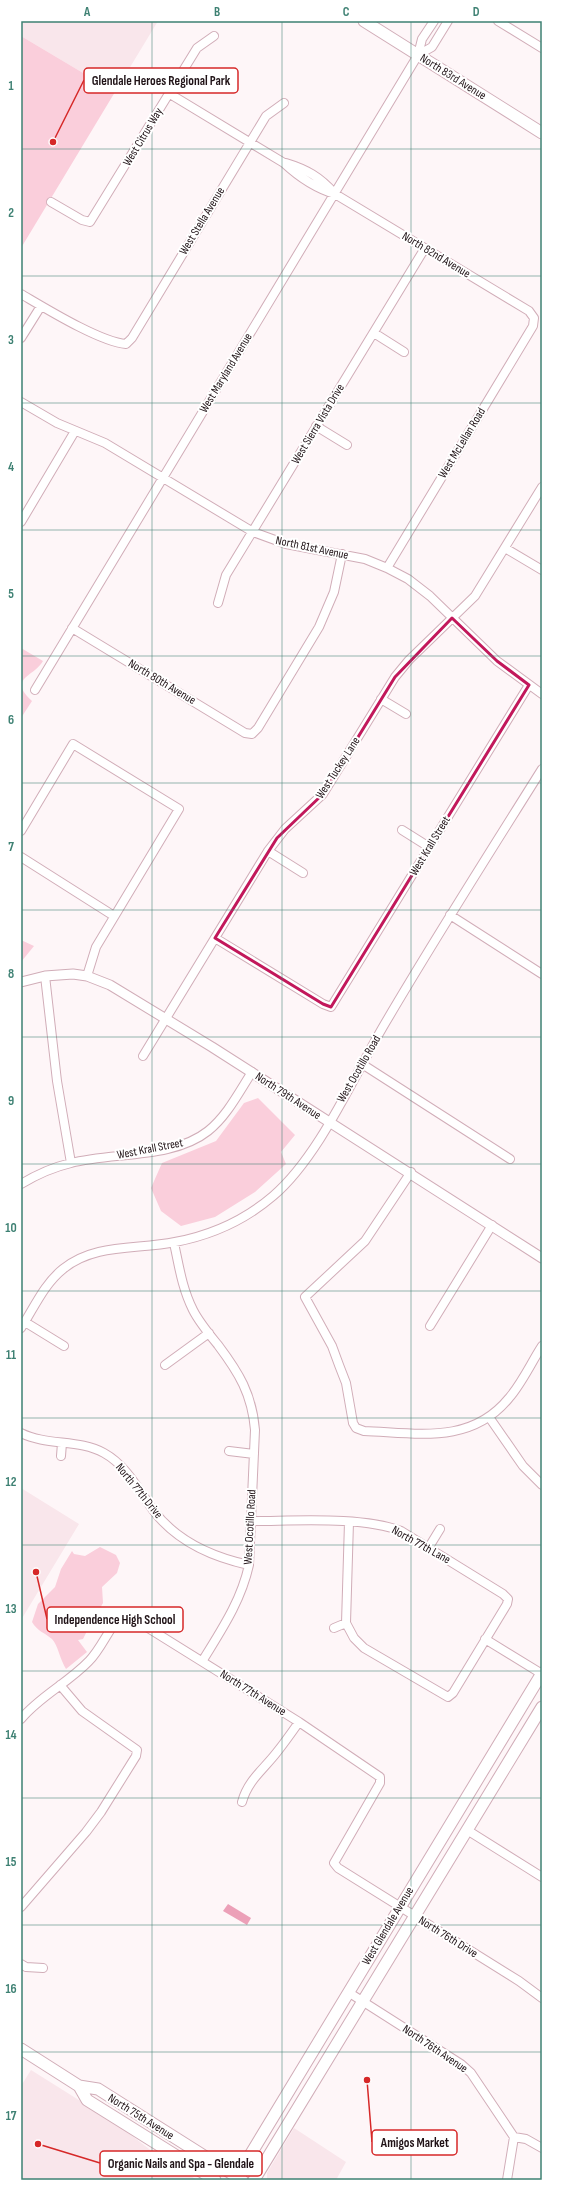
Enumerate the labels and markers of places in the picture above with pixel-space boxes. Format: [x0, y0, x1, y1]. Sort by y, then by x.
callout: Glendale Heroes Regional Park [84, 68, 238, 93]
callout: Independence High School [47, 1607, 183, 1632]
callout: Amigos Market [372, 2130, 457, 2155]
callout: Organic Nails and Spa - Glendale [100, 2151, 262, 2176]

